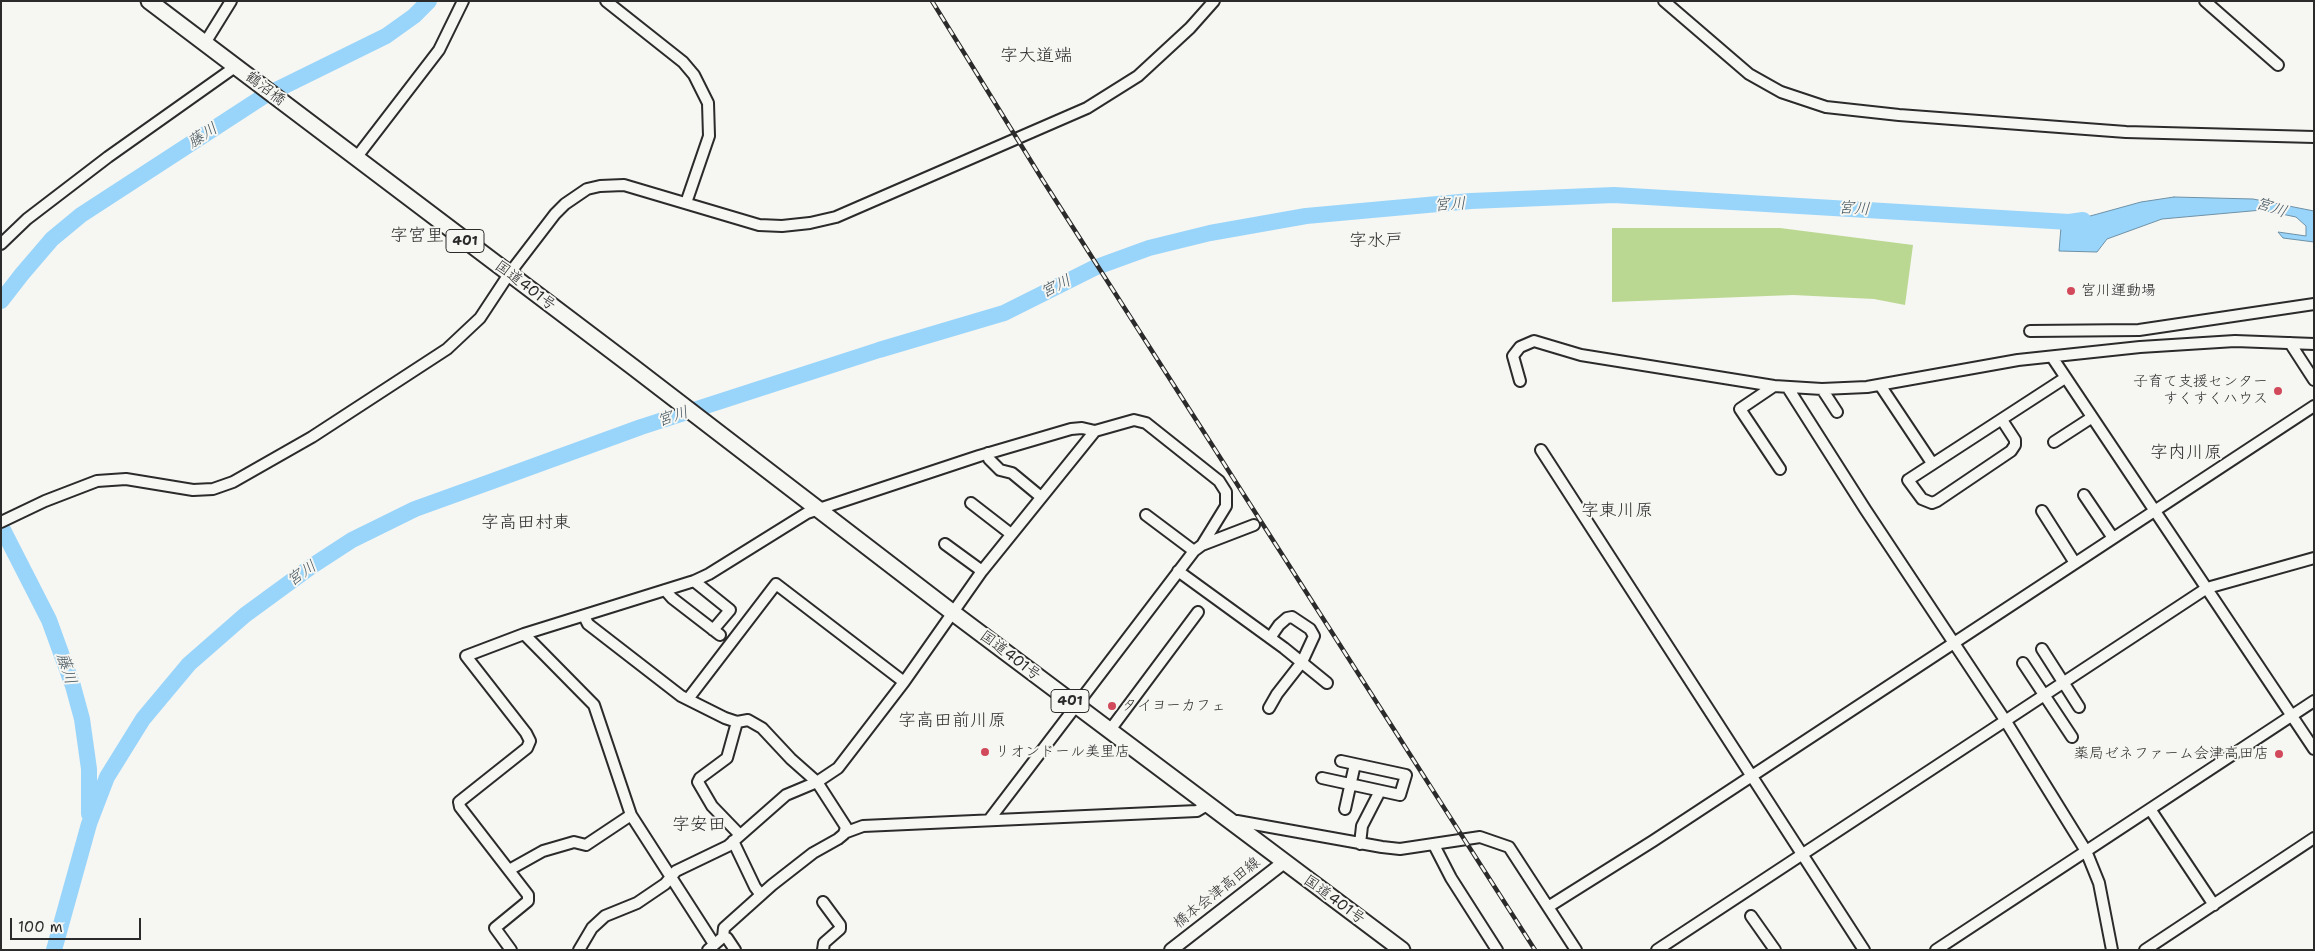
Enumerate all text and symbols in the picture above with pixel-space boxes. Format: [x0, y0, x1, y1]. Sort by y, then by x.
district label: 字大道端 [1000, 45, 1072, 67]
street label: 鶴沼橋 [242, 68, 288, 110]
water label: 藤川 [184, 119, 222, 153]
water label: 宮川 [1433, 194, 1467, 216]
water label: 宮川 [2253, 194, 2289, 222]
water label: 宮川 [1838, 199, 1870, 219]
district label: 字宮里 [390, 225, 444, 247]
road number: 401 [446, 230, 484, 252]
district label: 字水戸 [1349, 230, 1403, 252]
street label: 国道401号 [491, 257, 559, 315]
water label: 宮川 [1037, 271, 1075, 303]
place label: 宮川運動場 [2081, 282, 2156, 300]
marker: 宮川運動場 [2065, 285, 2077, 297]
place label: 子育て支援センター すくすくハウス [2133, 373, 2268, 408]
marker: 子育て支援センター すくすくハウス [2272, 385, 2284, 397]
water label: 宮川 [655, 403, 691, 431]
district label: 字内川原 [2150, 442, 2222, 464]
district label: 字東川原 [1581, 500, 1653, 522]
district label: 字高田村東 [481, 512, 571, 534]
water label: 宮川 [283, 557, 321, 591]
street label: 国道401号 [976, 627, 1044, 685]
water label: 藤川 [52, 651, 80, 687]
road number: 401 [1051, 689, 1089, 712]
place label: タイヨーカフェ [1122, 697, 1226, 715]
marker: タイヨーカフェ [1106, 700, 1118, 712]
district label: 字高田前川原 [898, 710, 1006, 732]
place label: リオンドール美里店 [995, 743, 1130, 761]
place label: 薬局ゼネファーム会津高田店 [2074, 745, 2269, 763]
marker: リオンドール美里店 [979, 746, 991, 758]
marker: 薬局ゼネファーム会津高田店 [2273, 748, 2285, 760]
district label: 字安田 [672, 814, 726, 836]
street label: 橋本会津高田線 [1170, 854, 1264, 932]
street label: 国道401号 [1300, 872, 1368, 928]
scale bar [12, 908, 144, 940]
text: 100 m [18, 917, 63, 937]

